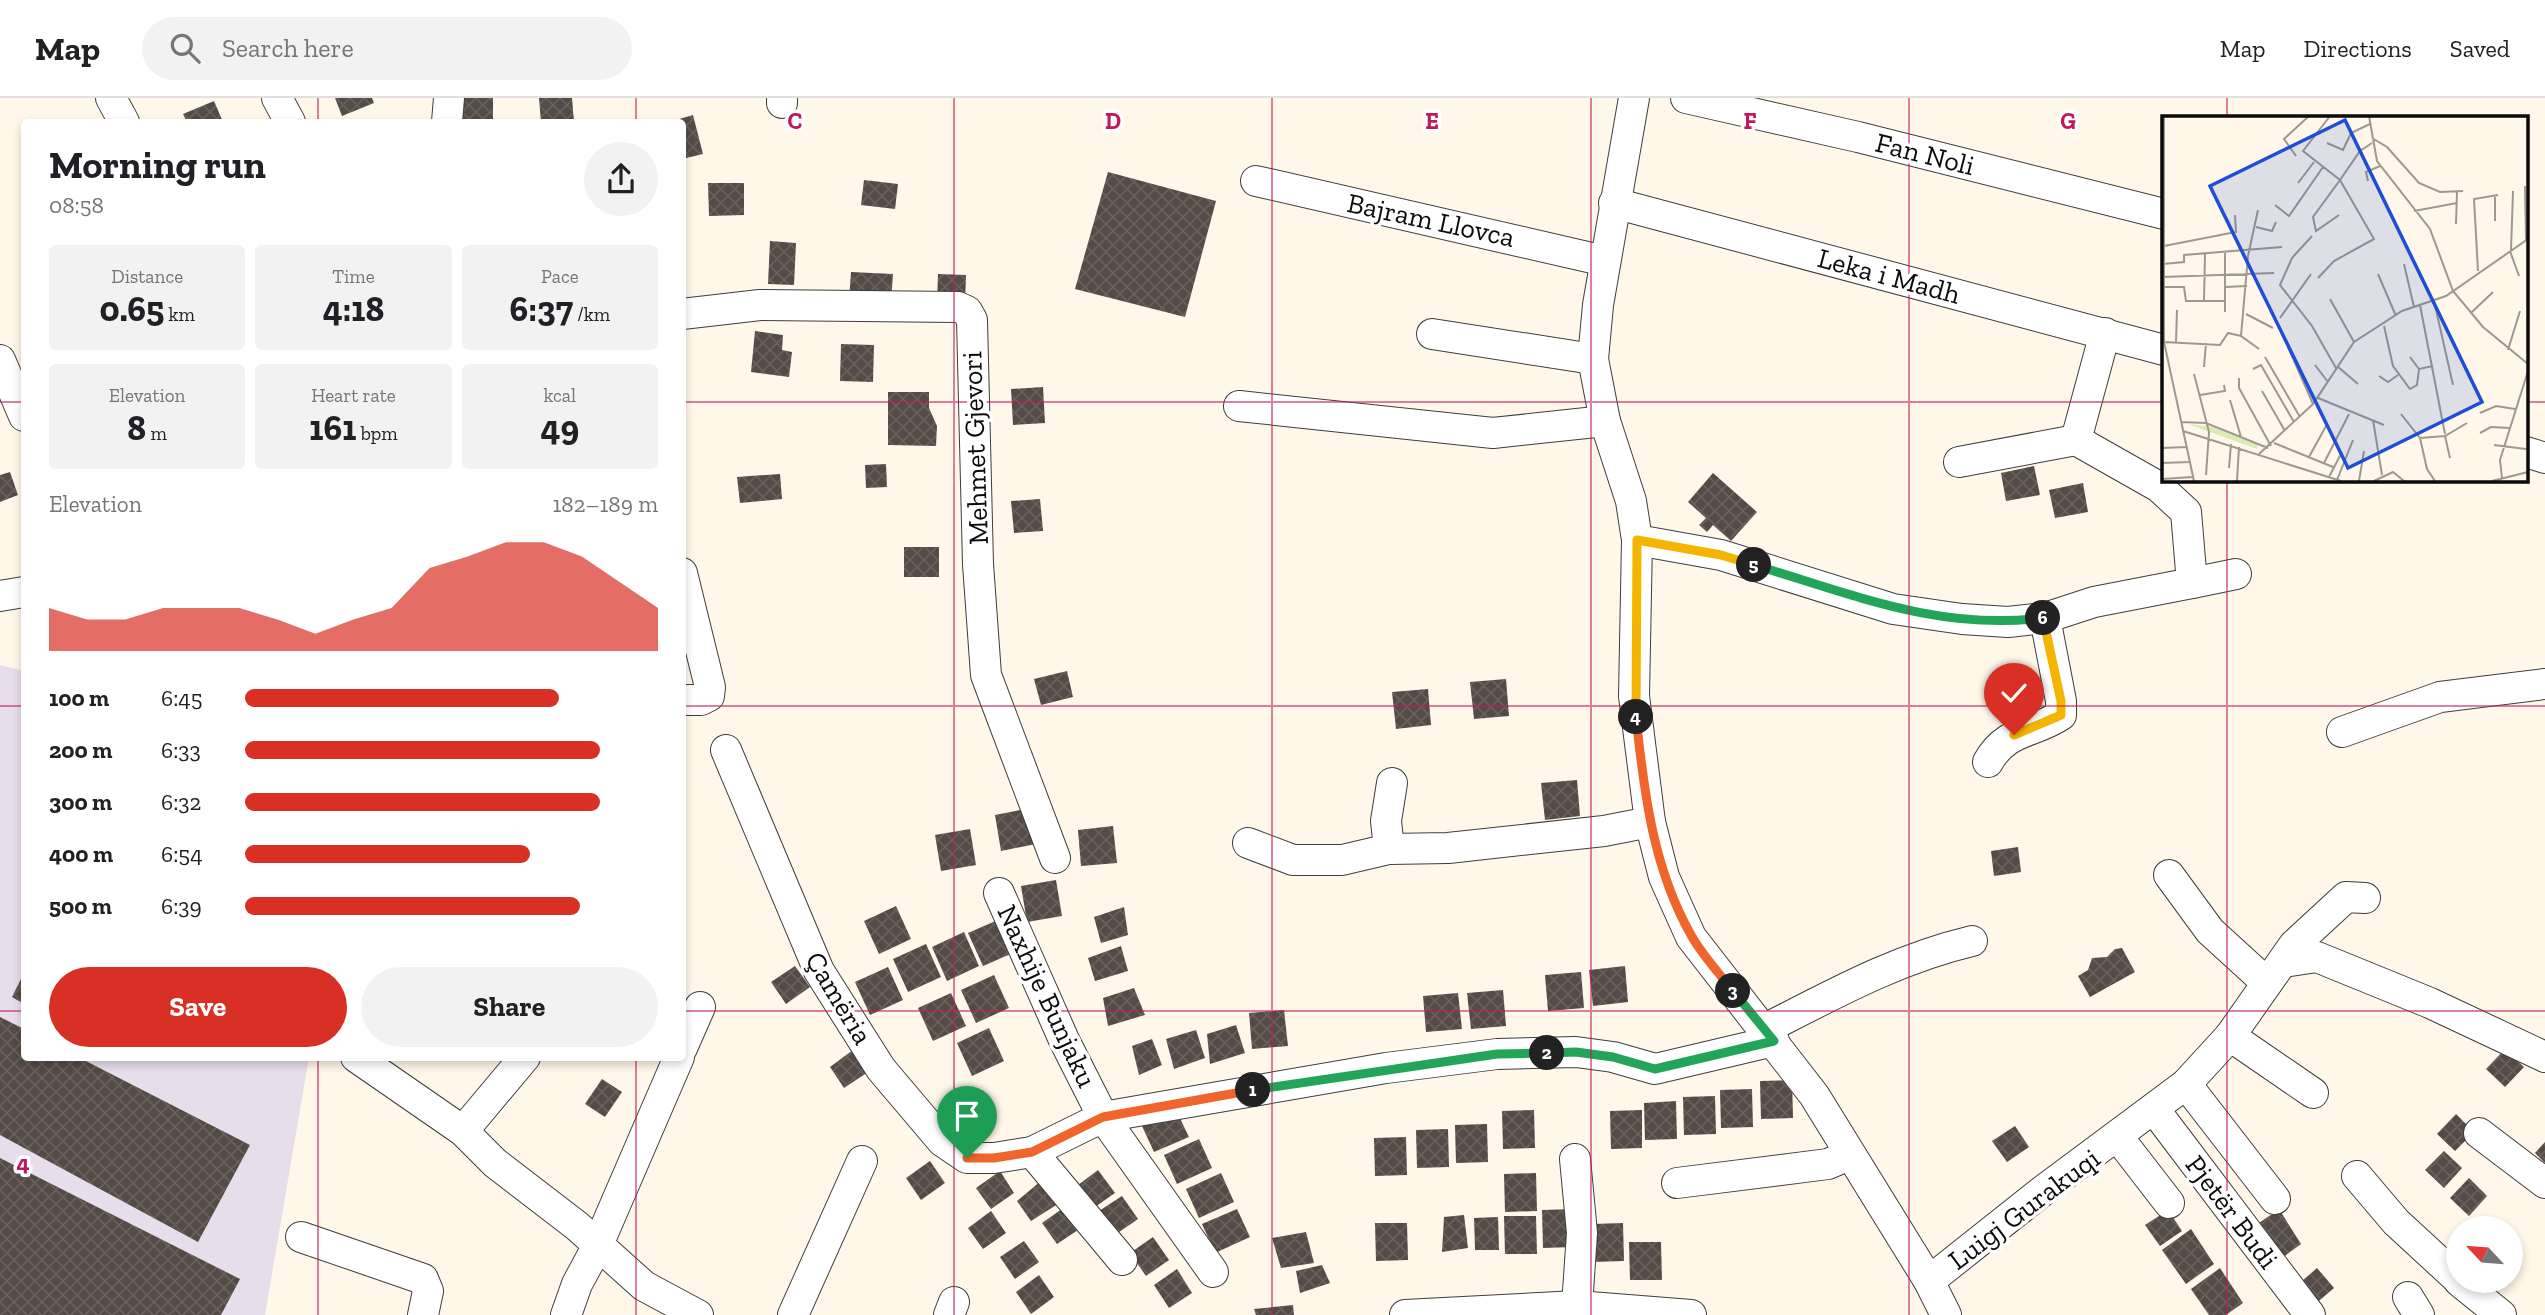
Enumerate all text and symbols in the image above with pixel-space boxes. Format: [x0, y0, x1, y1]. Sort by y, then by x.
search box [142, 17, 632, 80]
text: Map [35, 29, 100, 68]
icon: search [166, 29, 204, 67]
text: Search here [222, 32, 354, 64]
text: Map [2220, 34, 2266, 63]
text: Directions [2304, 34, 2412, 63]
text: Saved [2450, 34, 2510, 63]
text: C [788, 107, 802, 135]
text: D [1105, 107, 1121, 135]
text: E [1425, 107, 1439, 135]
text: F [1743, 107, 1757, 135]
text: G [2060, 107, 2076, 135]
inset map [2162, 116, 2528, 481]
street label: Fan Noli [1872, 126, 1978, 182]
text: Morning run [49, 142, 266, 188]
button: share [584, 142, 658, 216]
street label: Bajram Llovca [1344, 186, 1518, 254]
text: 08:58 [49, 191, 104, 219]
street label: Leka i Madh [1814, 241, 1964, 311]
text: Distance [111, 265, 183, 288]
text: Time [332, 265, 375, 288]
text: Pace [541, 265, 579, 288]
text: 0.65 [100, 288, 164, 330]
text: 4:18 [323, 288, 384, 330]
text: 6:37 [510, 288, 573, 330]
text: km [164, 303, 195, 326]
text: /km [573, 303, 610, 326]
street label: Mehmet Gjevori [955, 350, 995, 545]
text: Elevation [109, 384, 186, 407]
text: Heart rate [311, 384, 396, 407]
text: kcal [544, 384, 576, 407]
text: 8 [127, 407, 146, 449]
text: 161 [309, 407, 356, 449]
text: 49 [540, 407, 579, 449]
text: m [146, 422, 167, 445]
text: bpm [356, 422, 398, 445]
text: Elevation [49, 490, 142, 518]
text: 182–189 m [553, 490, 658, 518]
pin: 5 [1736, 547, 1772, 582]
text: 5 [1749, 553, 1758, 576]
pin: 6 [2025, 601, 2060, 636]
text: 6 [2037, 606, 2048, 629]
pin [1984, 663, 2044, 735]
icon: check [1995, 674, 2033, 712]
text: 100 m [49, 684, 109, 712]
text: 6:45 [161, 684, 203, 712]
pin: 4 [1618, 700, 1654, 734]
text: 4 [1630, 705, 1641, 728]
text: 200 m [49, 736, 112, 764]
text: 6:33 [161, 736, 201, 764]
text: 300 m [49, 788, 112, 816]
text: 6:32 [161, 788, 201, 816]
text: 400 m [49, 840, 113, 868]
text: 6:54 [161, 840, 203, 868]
text: 500 m [49, 892, 112, 920]
text: 6:39 [161, 892, 202, 920]
street label: Naxhije Bunjaku [990, 900, 1104, 1093]
street label: Çamëria [799, 946, 880, 1051]
button: Save [49, 967, 347, 1047]
button: Share [361, 967, 658, 1047]
pin: 3 [1716, 974, 1750, 1008]
text: 3 [1727, 979, 1738, 1002]
pin: 2 [1530, 1035, 1564, 1070]
text: 2 [1541, 1041, 1552, 1064]
pin: 1 [1236, 1072, 1270, 1108]
text: 1 [1249, 1078, 1256, 1101]
pin [937, 1086, 997, 1158]
icon: arrive [948, 1097, 986, 1135]
street label: Luigj Gurakuqi [1942, 1141, 2106, 1277]
text: 4 [16, 1149, 30, 1177]
street label: Pjetër Budi [2179, 1149, 2285, 1275]
north arrow [2446, 1216, 2524, 1293]
map controls [2446, 1216, 2523, 1293]

